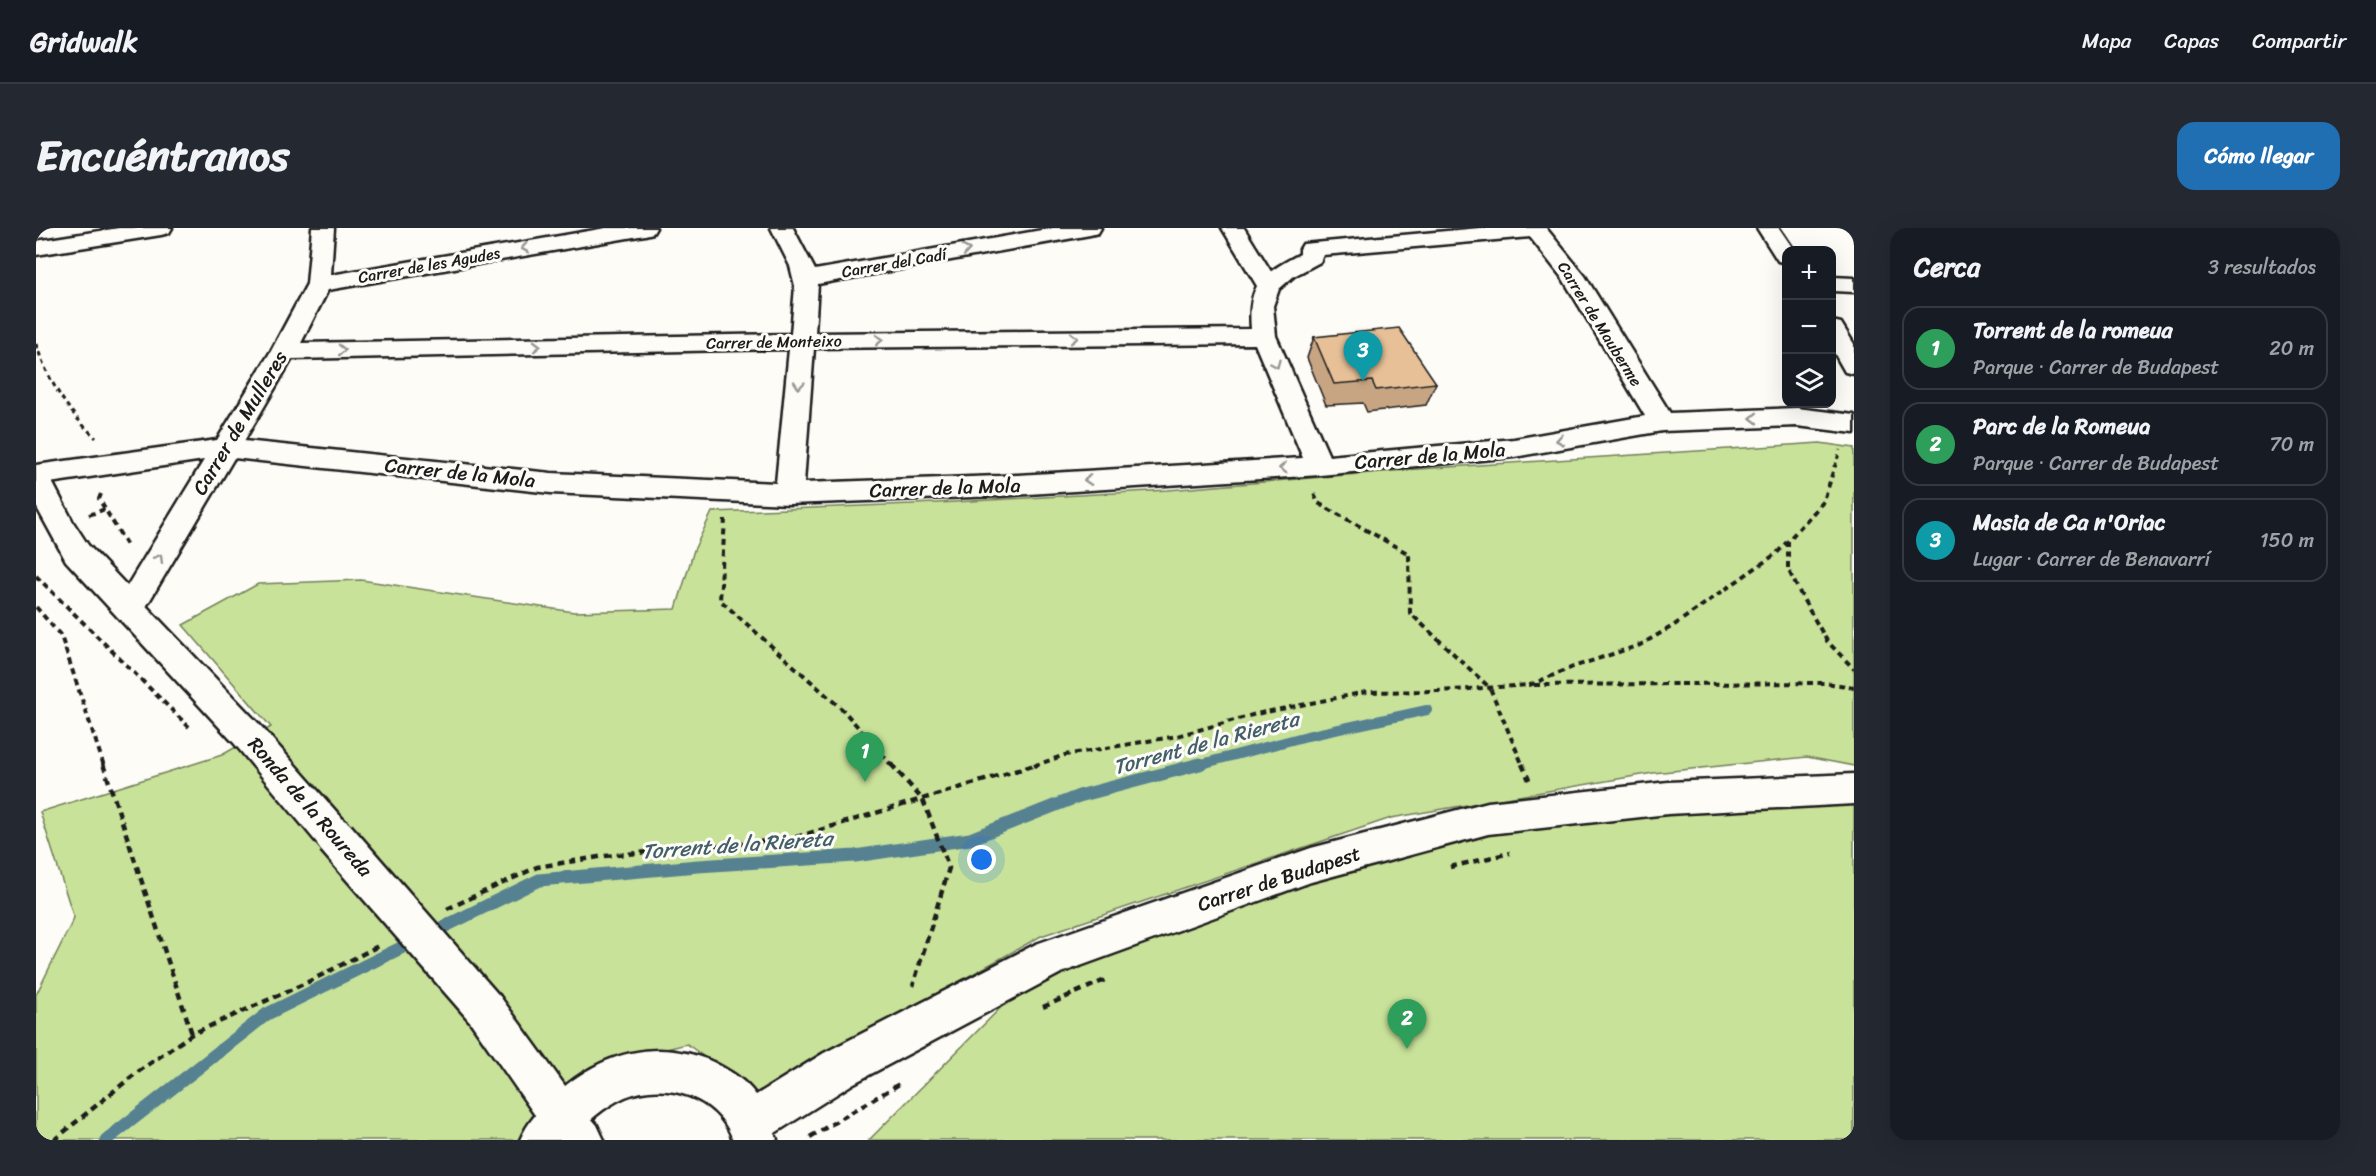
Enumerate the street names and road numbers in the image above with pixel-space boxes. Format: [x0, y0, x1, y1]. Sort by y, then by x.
street label: Carrer de les Agudes [356, 238, 503, 292]
street label: Carrer del Cadí [839, 239, 951, 286]
street label: Carrer de Mauberme [1550, 256, 1650, 392]
street label: Carrer de Monteixo [706, 326, 842, 358]
street label: Carrer de Mulleres [183, 343, 298, 502]
street label: Carrer de la Mola [1353, 432, 1507, 480]
street label: Carrer de la Mola [383, 448, 537, 498]
street label: Carrer de la Mola [869, 468, 1021, 508]
street label: Ronda de la Roureda [239, 729, 382, 886]
street label: Carrer de Budapest [1193, 836, 1366, 922]

